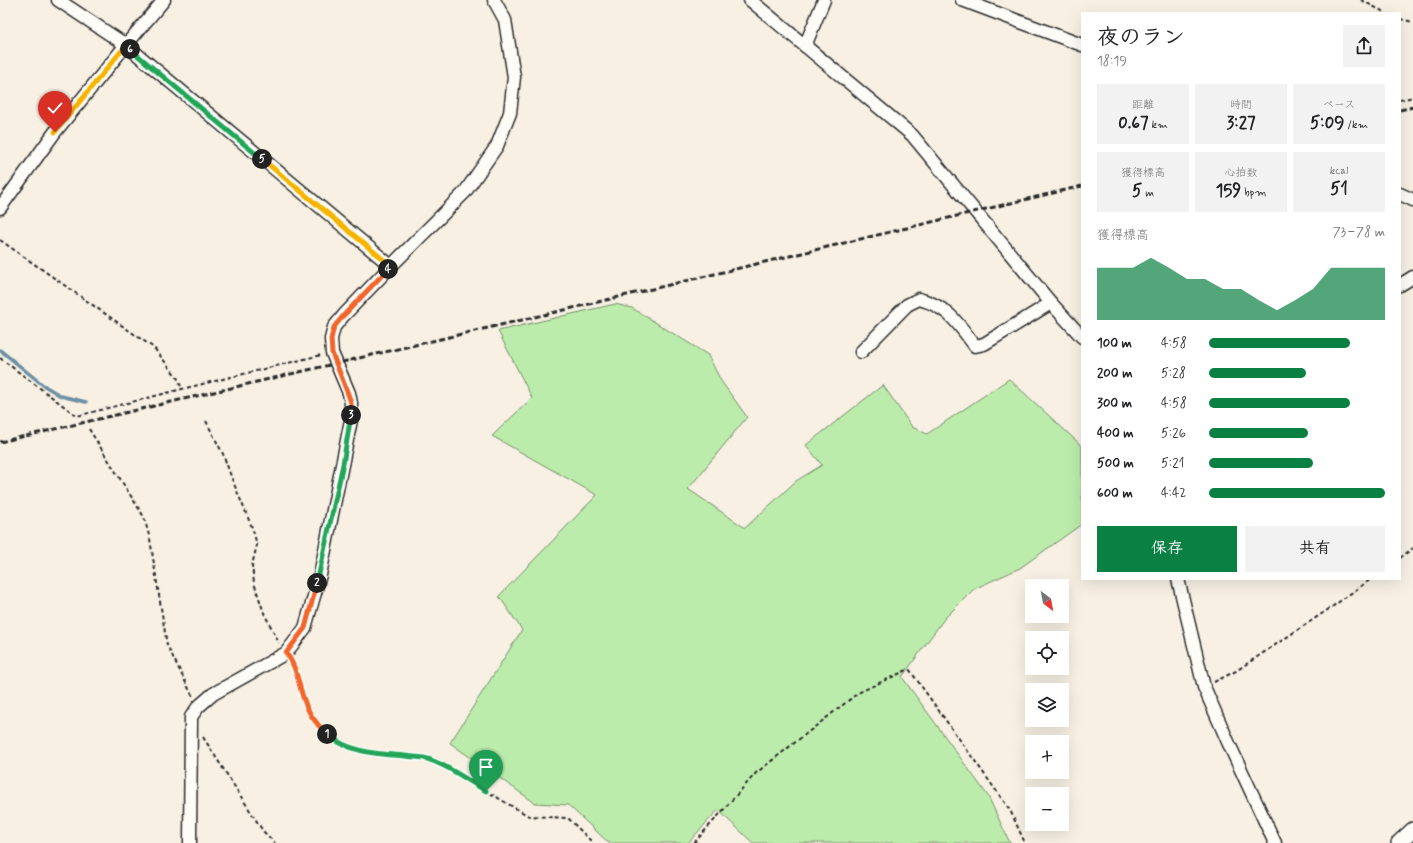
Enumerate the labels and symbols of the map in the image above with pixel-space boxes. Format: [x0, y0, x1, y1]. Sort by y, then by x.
pin: 6 [120, 39, 140, 59]
pin [38, 91, 72, 132]
pin: 5 [252, 149, 272, 169]
pin: 4 [378, 259, 398, 279]
pin: 3 [341, 405, 361, 425]
pin: 2 [307, 573, 327, 593]
north arrow [1025, 579, 1069, 623]
pin: 1 [317, 724, 337, 744]
pin [469, 750, 503, 791]

